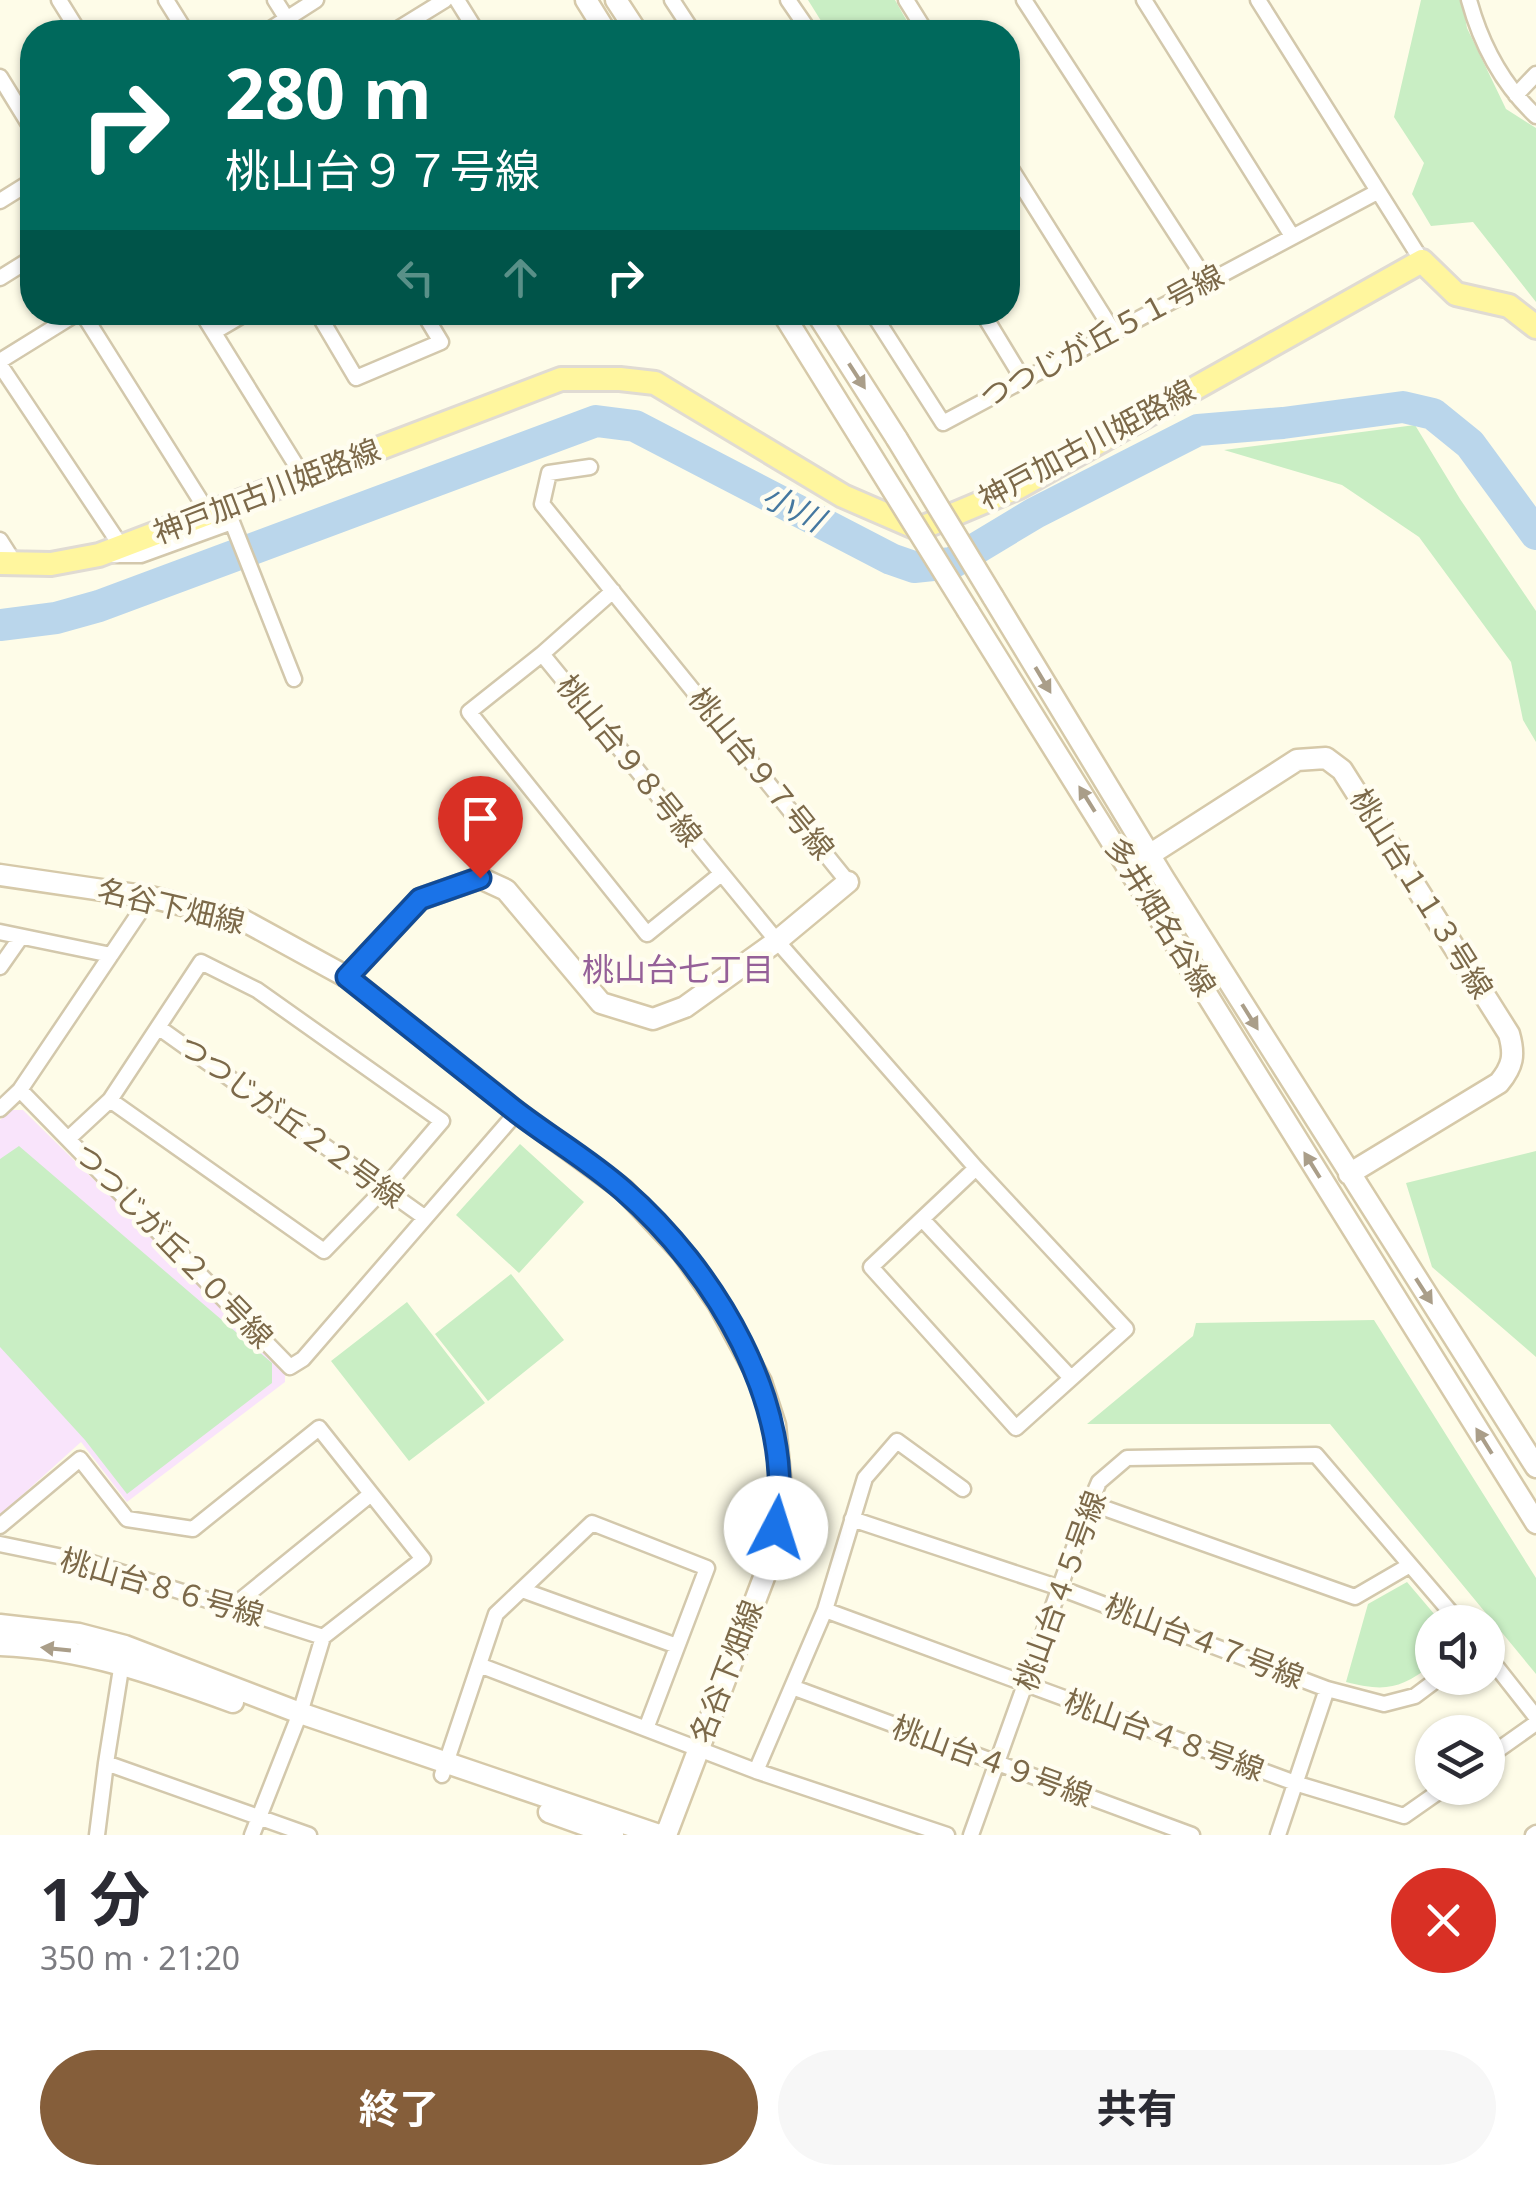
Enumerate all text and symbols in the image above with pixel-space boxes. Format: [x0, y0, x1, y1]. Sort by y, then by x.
text: 280 m [225, 44, 432, 140]
icon: right [60, 60, 190, 190]
text: 桃山台９７号線 [225, 139, 540, 200]
icon: left [388, 250, 443, 305]
icon: ahead [493, 250, 548, 305]
icon: right [598, 250, 653, 305]
street label: つつじが丘５１号線 [972, 254, 1230, 417]
one-way arrow [847, 362, 865, 389]
street label: 神戸加古川姫路線 [971, 369, 1202, 518]
street label: 神戸加古川姫路線 [147, 428, 386, 553]
water label: 小川 [755, 473, 835, 542]
street label: 桃山台９８号線 [548, 666, 712, 855]
one-way arrow [1034, 666, 1051, 694]
street label: 桃山台９７号線 [680, 679, 844, 868]
pin [438, 776, 523, 879]
street label: 桃山台１１３号線 [1341, 781, 1503, 1006]
one-way arrow [1078, 785, 1096, 813]
icon: arrive [453, 791, 508, 846]
street label: 多井畑名谷線 [1096, 829, 1226, 1003]
street label: 名谷下畑線 [94, 869, 249, 942]
district label: 桃山台七丁目 [582, 947, 774, 990]
one-way arrow [1241, 1003, 1259, 1030]
street label: つつじが丘２２号線 [171, 1025, 413, 1217]
street label: つつじが丘２０号線 [66, 1134, 283, 1356]
one-way arrow [1304, 1151, 1321, 1179]
one-way arrow [1414, 1278, 1432, 1305]
one-way arrow [1476, 1427, 1494, 1454]
position arrow [724, 1476, 828, 1580]
street label: 桃山台４５号線 [1004, 1485, 1115, 1696]
street label: 桃山台８６号線 [56, 1538, 269, 1635]
street label: 桃山台４７号線 [1099, 1584, 1310, 1697]
street label: 名谷下畑線 [680, 1594, 772, 1749]
map controls [1415, 1605, 1505, 1805]
button: sound [1415, 1605, 1505, 1695]
one-way arrow [40, 1641, 71, 1657]
street label: 桃山台４８号線 [1059, 1679, 1270, 1790]
street label: 桃山台４９号線 [887, 1705, 1098, 1816]
button: layers [1415, 1715, 1505, 1805]
text: 1 分 [40, 1857, 150, 1939]
button: close [1391, 1868, 1496, 1973]
text: 350 m · 21:20 [40, 1936, 240, 1979]
button: 終了 [40, 2050, 758, 2165]
button: 共有 [778, 2050, 1496, 2165]

